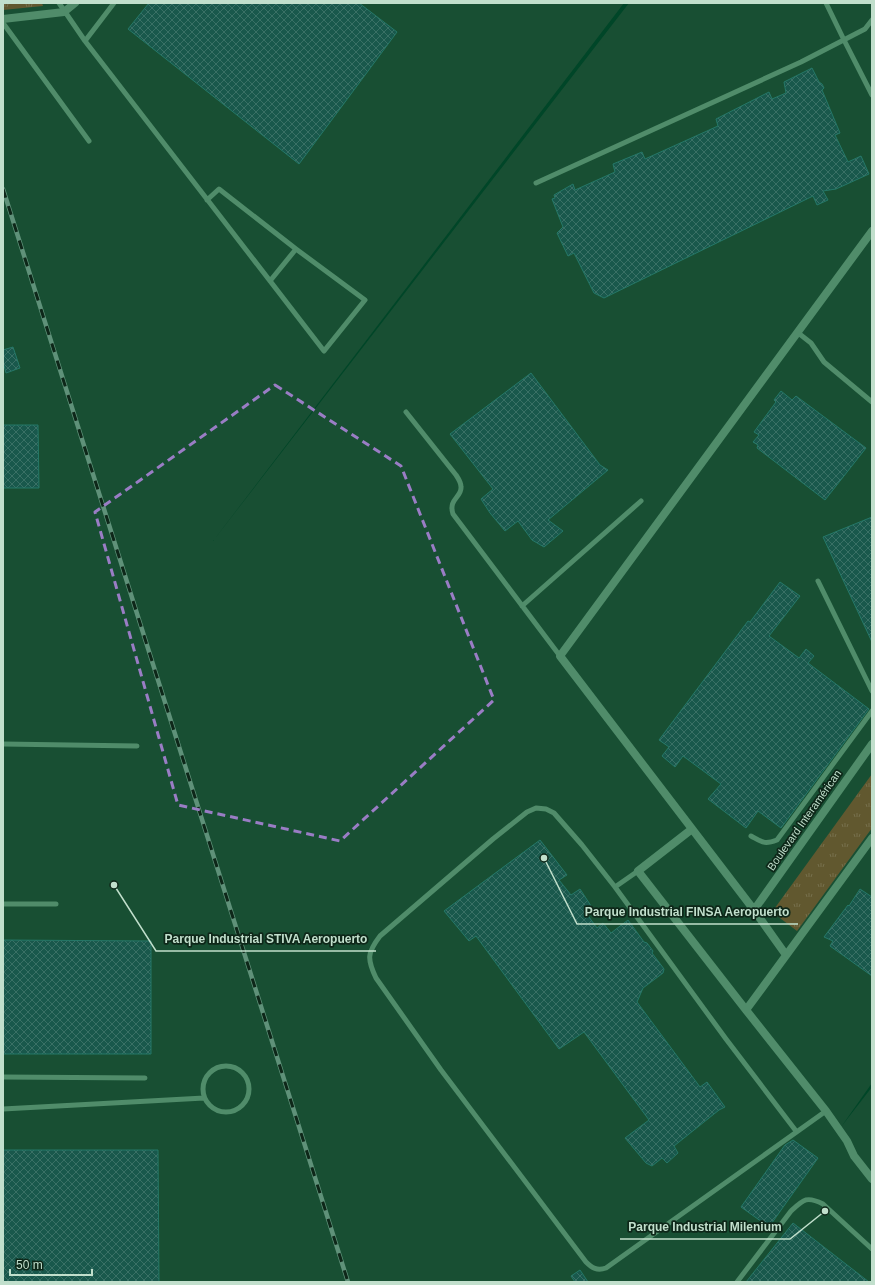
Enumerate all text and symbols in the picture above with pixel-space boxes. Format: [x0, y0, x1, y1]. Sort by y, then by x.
street label: Boulevard Interamérican [765, 767, 843, 873]
callout: Parque Industrial FINSA Aeropuerto [577, 900, 798, 924]
text: Parque Industrial FINSA Aeropuerto [585, 905, 789, 919]
callout: Parque Industrial STIVA Aeropuerto [156, 927, 376, 951]
text: Parque Industrial STIVA Aeropuerto [165, 932, 367, 946]
callout: Parque Industrial Milenium [620, 1215, 790, 1239]
text: Parque Industrial Milenium [628, 1220, 782, 1234]
scale bar [10, 1251, 92, 1277]
text: 50 m [16, 1258, 43, 1272]

